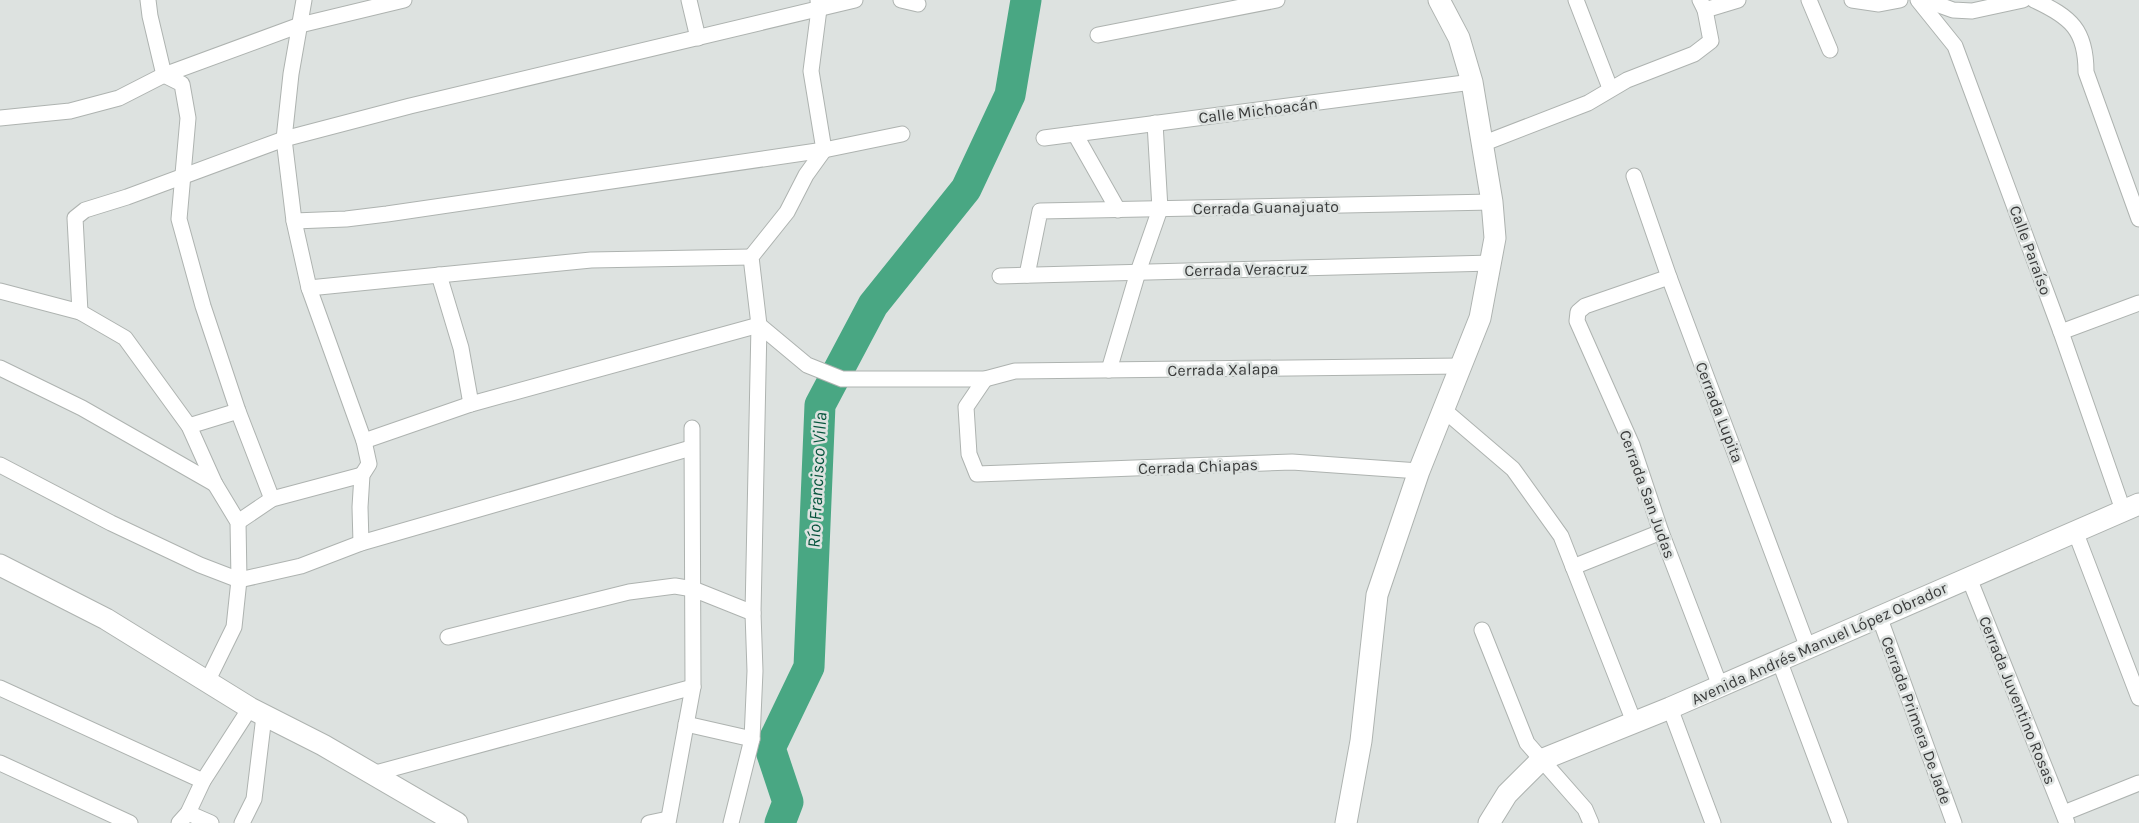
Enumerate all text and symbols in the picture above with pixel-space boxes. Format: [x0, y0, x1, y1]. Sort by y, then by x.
street label: Calle Michoacán [1197, 94, 1319, 127]
street label: Cerrada Guanajuato [1193, 197, 1339, 218]
street label: Calle Paraíso [2006, 203, 2055, 297]
street label: Cerrada Veracruz [1184, 259, 1308, 280]
street label: Cerrada Xalapa [1167, 359, 1279, 380]
street label: Cerrada Lupita [1692, 359, 1748, 465]
water label: Río Francisco Villa [802, 412, 832, 548]
street label: Cerrada San Judas [1615, 427, 1680, 561]
street label: Cerrada Chiapas [1138, 455, 1258, 478]
street label: Avenida Andrés Manuel López Obrador [1688, 578, 1950, 709]
street label: Cerrada Juventino Rosas [1975, 613, 2060, 787]
street label: Cerrada Primera De Jade [1877, 634, 1956, 807]

